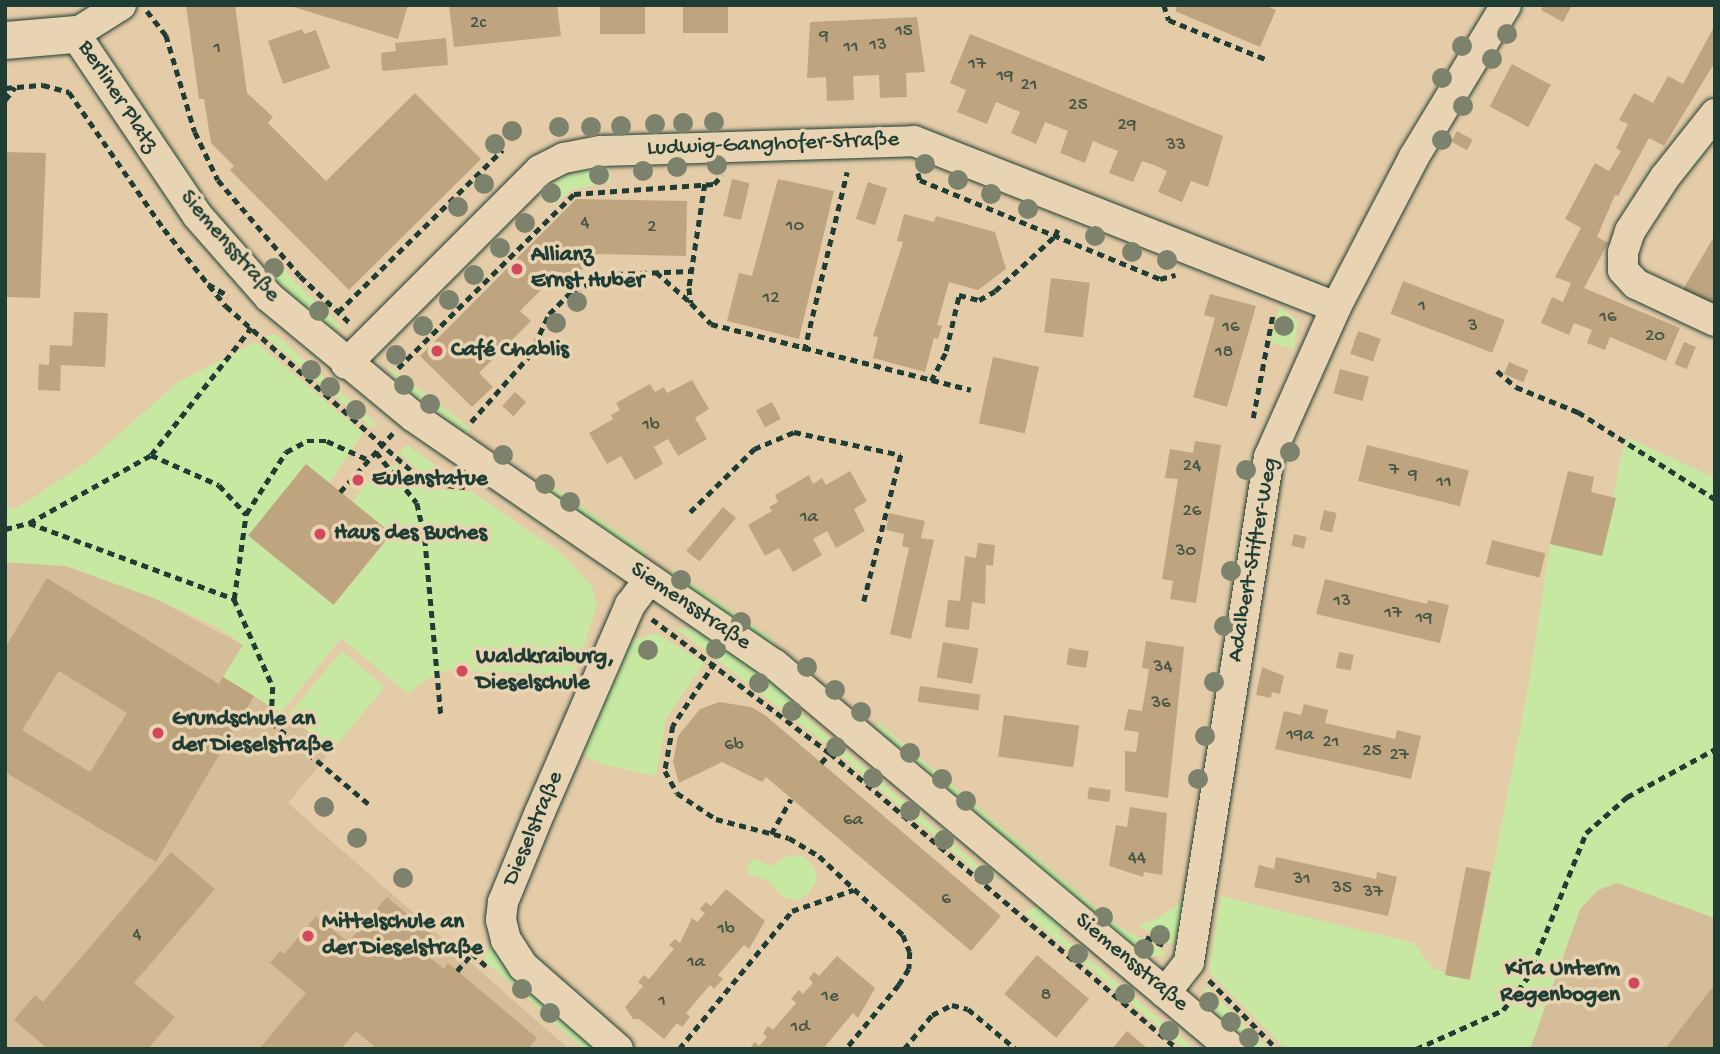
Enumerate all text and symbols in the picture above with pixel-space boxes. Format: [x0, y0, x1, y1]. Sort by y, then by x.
house number: 2c [470, 13, 486, 35]
house number: 15 [895, 21, 913, 43]
house number: 9 [819, 26, 829, 48]
house number: 13 [869, 35, 887, 57]
street label: Berliner Platz [70, 36, 164, 158]
house number: 11 [843, 37, 859, 59]
house number: 1 [213, 38, 221, 60]
house number: 17 [968, 54, 986, 76]
house number: 19 [996, 66, 1014, 88]
house number: 21 [1021, 75, 1037, 97]
house number: 25 [1068, 95, 1088, 117]
house number: 29 [1118, 115, 1136, 137]
street label: Ludwig-Ganghofer-Straße [646, 127, 900, 163]
house number: 33 [1166, 135, 1186, 157]
street label: Siemensstraße [173, 185, 285, 309]
house number: 4 [581, 213, 589, 235]
house number: 10 [786, 216, 804, 238]
house number: 2 [647, 217, 657, 239]
place label: Allianz Ernst Huber [531, 242, 644, 296]
marker: Allianz Ernst Huber [509, 261, 525, 277]
house number: 12 [763, 288, 779, 310]
house number: 1 [1418, 296, 1426, 318]
house number: 16 [1599, 307, 1617, 329]
house number: 3 [1468, 316, 1478, 338]
house number: 16 [1222, 317, 1240, 339]
house number: 20 [1645, 326, 1665, 348]
place label: Café Chablis [451, 337, 569, 365]
house number: 18 [1215, 342, 1233, 364]
marker: Café Chablis [429, 343, 445, 359]
house number: 1b [642, 415, 660, 437]
house number: 24 [1183, 456, 1201, 478]
street label: Adalbert-Stifter-Weg [1222, 456, 1286, 664]
house number: 7 [1389, 460, 1399, 482]
house number: 9 [1408, 465, 1418, 487]
place label: Eulenstatue [372, 466, 488, 494]
marker: Eulenstatue [350, 472, 366, 488]
house number: 11 [1436, 472, 1452, 494]
house number: 26 [1183, 501, 1201, 523]
house number: 1a [800, 507, 818, 529]
place label: Haus des Buches [334, 520, 487, 548]
marker: Haus des Buches [312, 526, 328, 542]
house number: 30 [1176, 541, 1196, 563]
street label: Siemensstraße [624, 556, 756, 658]
house number: 13 [1333, 591, 1351, 613]
house number: 17 [1384, 603, 1402, 625]
house number: 19 [1415, 608, 1433, 630]
place label: Waldkraiburg, Dieselschule [476, 644, 614, 698]
house number: 34 [1154, 657, 1172, 679]
marker: Waldkraiburg, Dieselschule [454, 663, 470, 679]
house number: 36 [1151, 693, 1171, 715]
place label: Grundschule an der Dieselstraße [172, 706, 333, 760]
marker: Grundschule an der Dieselstraße [150, 725, 166, 741]
house number: 19a [1286, 725, 1314, 747]
house number: 21 [1323, 732, 1339, 754]
house number: 6b [724, 735, 744, 757]
house number: 25 [1362, 741, 1382, 763]
house number: 27 [1389, 745, 1409, 767]
street label: Dieselstraße [497, 768, 571, 890]
house number: 6a [843, 810, 863, 832]
house number: 44 [1128, 848, 1146, 870]
house number: 31 [1293, 869, 1311, 891]
house number: 35 [1332, 878, 1352, 900]
house number: 37 [1363, 882, 1383, 904]
house number: 6 [941, 889, 951, 911]
street label: Siemensstraße [1069, 908, 1193, 1018]
place label: Mittelschule an der Dieselstraße [322, 909, 483, 963]
house number: 1b [717, 919, 735, 941]
house number: 4 [133, 925, 141, 947]
marker: Mittelschule an der Dieselstraße [300, 928, 316, 944]
house number: 1a [687, 952, 705, 974]
place label: KiTa Unterm Regenbogen [1500, 956, 1620, 1010]
marker: KiTa Unterm Regenbogen [1626, 975, 1642, 991]
house number: 8 [1041, 985, 1051, 1007]
house number: 1e [821, 986, 839, 1008]
house number: 1 [658, 991, 666, 1013]
house number: 1d [791, 1017, 809, 1039]

